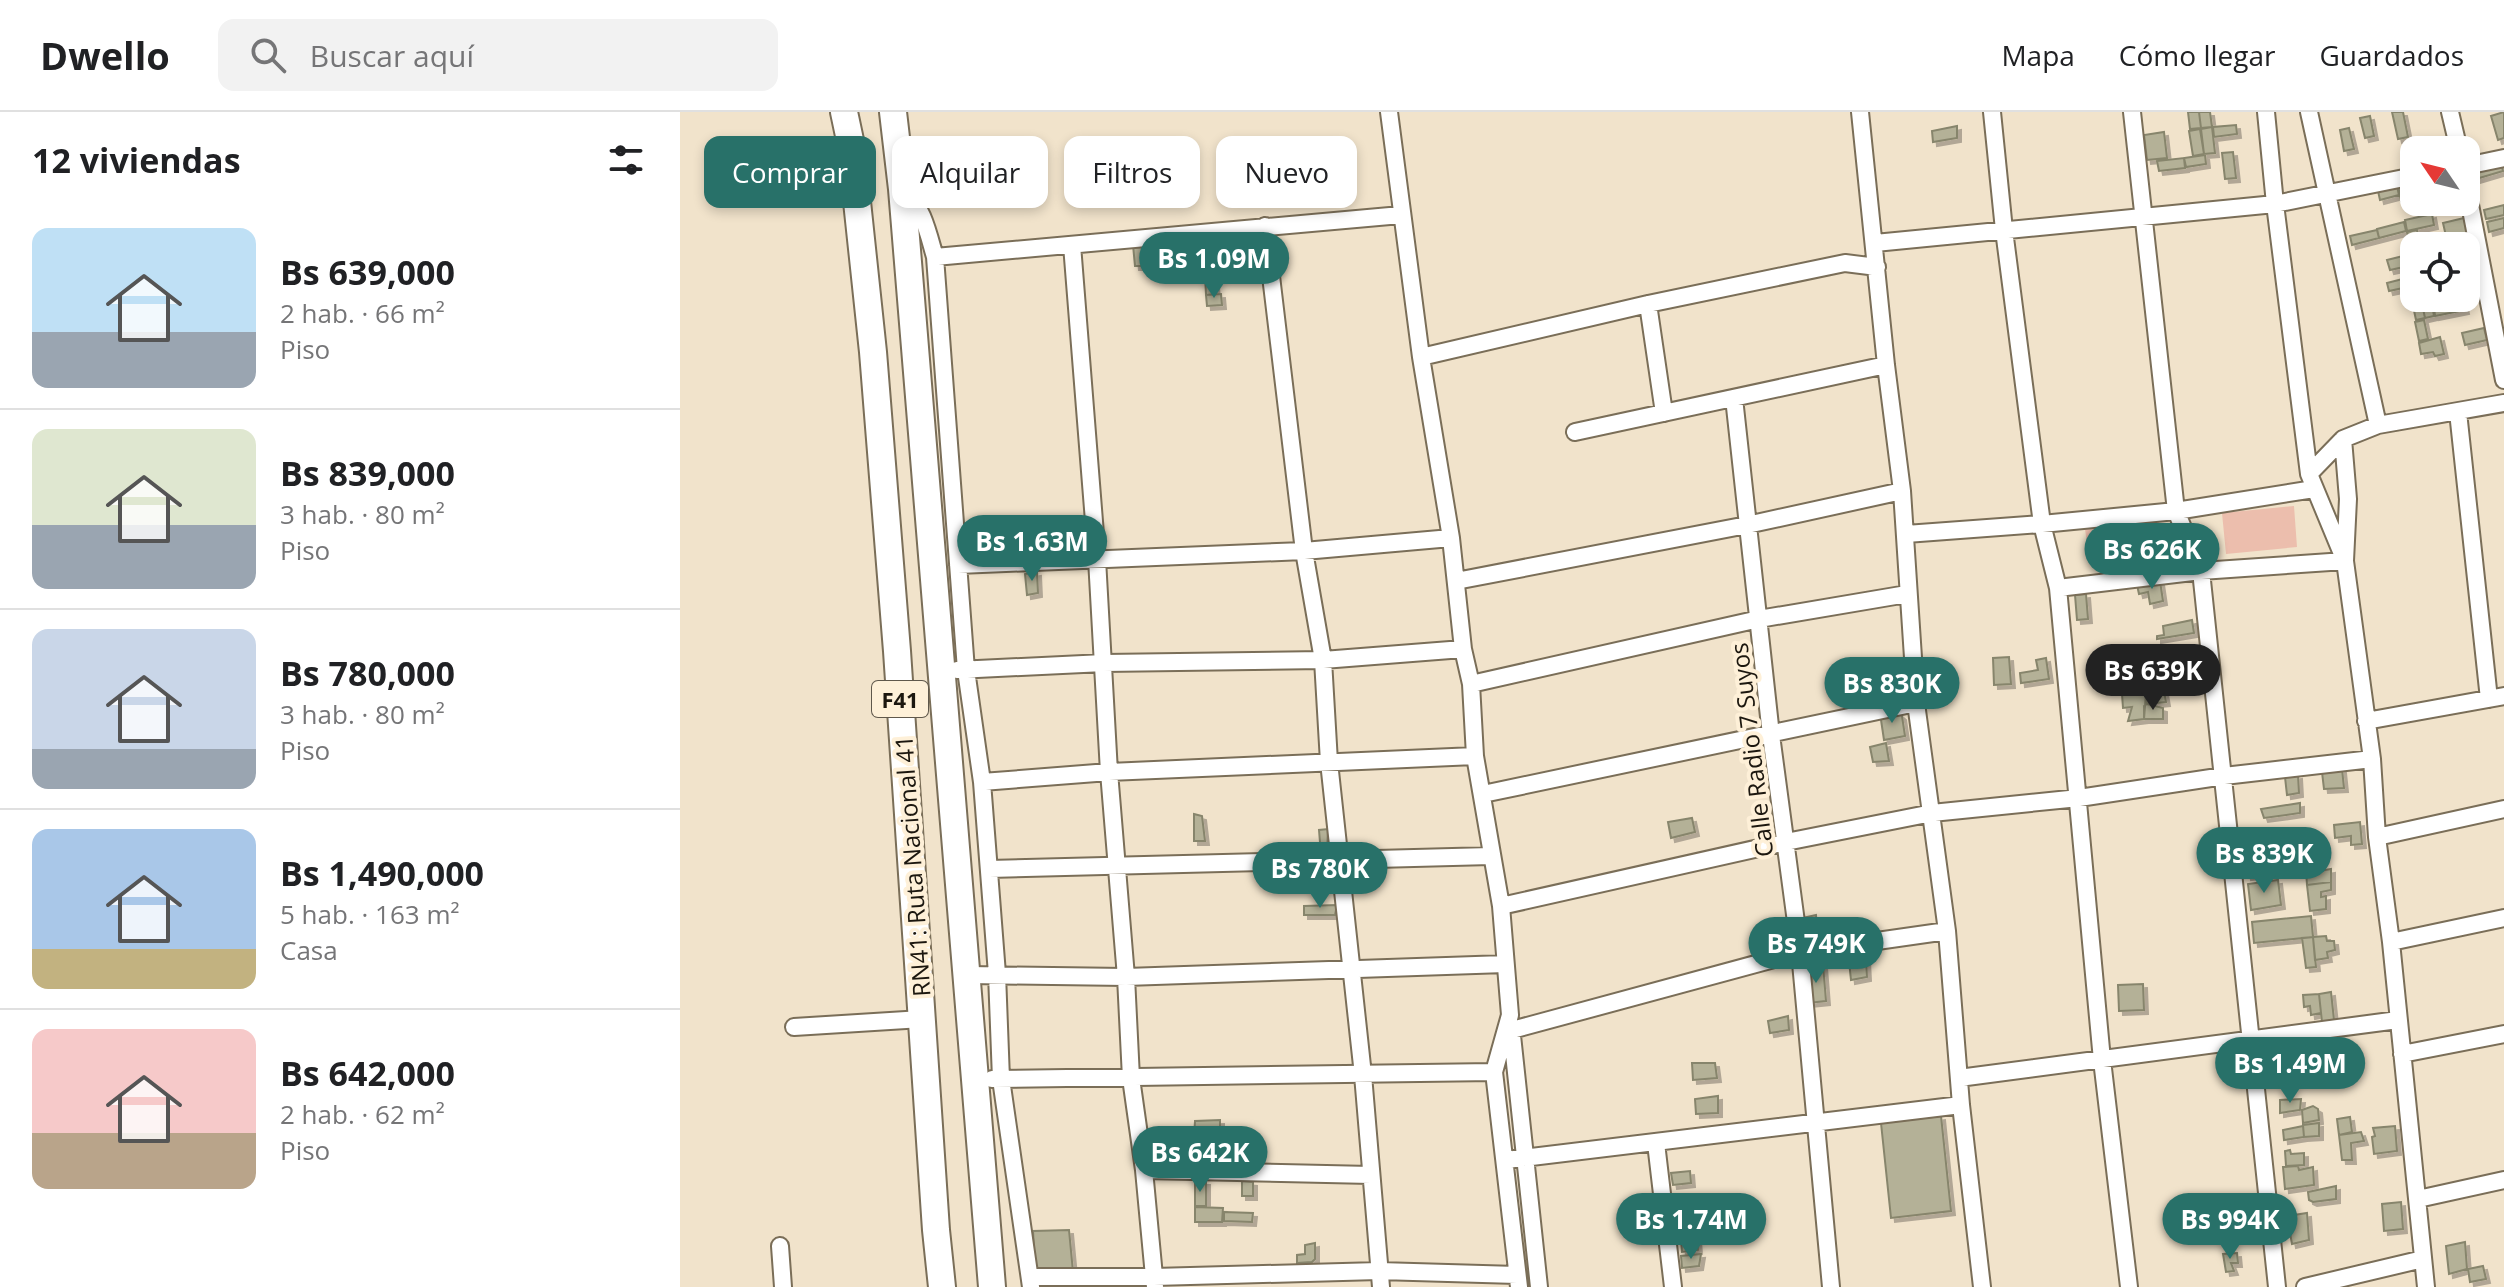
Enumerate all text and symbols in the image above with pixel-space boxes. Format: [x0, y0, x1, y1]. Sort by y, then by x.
search box [218, 19, 778, 91]
text: Dwello [40, 29, 170, 81]
icon: search [246, 33, 290, 77]
text: Buscar aquí [310, 35, 474, 76]
text: Mapa [2001, 36, 2075, 74]
text: Cómo llegar [2119, 36, 2275, 74]
text: Guardados [2319, 36, 2464, 74]
chip: Comprar [704, 136, 876, 208]
chip: Alquilar [892, 136, 1048, 208]
chip: Filtros [1064, 136, 1200, 208]
chip: Nuevo [1216, 136, 1357, 208]
north arrow [2400, 136, 2480, 216]
map controls [2400, 136, 2480, 312]
text: 12 viviendas [32, 137, 241, 183]
icon: filters [604, 138, 648, 182]
pin: Bs 1.09M [1131, 232, 1297, 300]
button: locate [2400, 232, 2480, 312]
text: Bs 1.09M [1157, 240, 1271, 276]
text: Bs 639,000 [280, 249, 455, 295]
icon: home [96, 260, 192, 356]
text: 2 hab. · 66 m² [280, 295, 445, 331]
text: Piso [280, 331, 330, 367]
text: Bs 839,000 [280, 450, 455, 496]
icon: home [96, 461, 192, 557]
text: 3 hab. · 80 m² [280, 496, 445, 532]
pin: Bs 1.63M [949, 515, 1115, 583]
text: Bs 1.63M [975, 523, 1089, 559]
pin: Bs 626K [2078, 523, 2226, 591]
text: Bs 626K [2102, 531, 2202, 567]
text: Piso [280, 532, 330, 568]
street label: Calle Radio 7 Suyos [1721, 641, 1781, 859]
pin: Bs 639K [2079, 644, 2227, 712]
text: Bs 780,000 [280, 650, 455, 696]
text: Bs 639K [2103, 652, 2203, 688]
pin: Bs 830K [1818, 657, 1966, 725]
icon: home [96, 661, 192, 757]
text: Bs 830K [1842, 665, 1942, 701]
road number: F41 [872, 681, 928, 717]
text: 3 hab. · 80 m² [280, 696, 445, 732]
text: Piso [280, 732, 330, 768]
street label: RN41: Ruta Nacional 41 [886, 734, 938, 998]
pin: Bs 839K [2190, 827, 2338, 895]
text: Bs 839K [2214, 835, 2314, 871]
pin: Bs 780K [1246, 842, 1394, 910]
text: Bs 1,490,000 [280, 850, 484, 896]
text: Bs 780K [1270, 850, 1370, 886]
icon: home [96, 861, 192, 957]
text: 5 hab. · 163 m² [280, 896, 460, 932]
pin: Bs 749K [1742, 917, 1890, 985]
text: Bs 749K [1766, 925, 1866, 961]
text: Casa [280, 932, 338, 968]
pin: Bs 1.49M [2207, 1037, 2373, 1105]
text: Bs 1.49M [2233, 1045, 2347, 1081]
text: Bs 642,000 [280, 1050, 455, 1096]
icon: home [96, 1061, 192, 1157]
text: 2 hab. · 62 m² [280, 1096, 445, 1132]
pin: Bs 642K [1126, 1126, 1274, 1194]
text: Piso [280, 1132, 330, 1168]
text: Bs 642K [1150, 1134, 1250, 1170]
pin: Bs 1.74M [1608, 1193, 1774, 1261]
pin: Bs 994K [2156, 1193, 2304, 1261]
text: Bs 1.74M [1634, 1201, 1748, 1237]
text: Bs 994K [2180, 1201, 2280, 1237]

